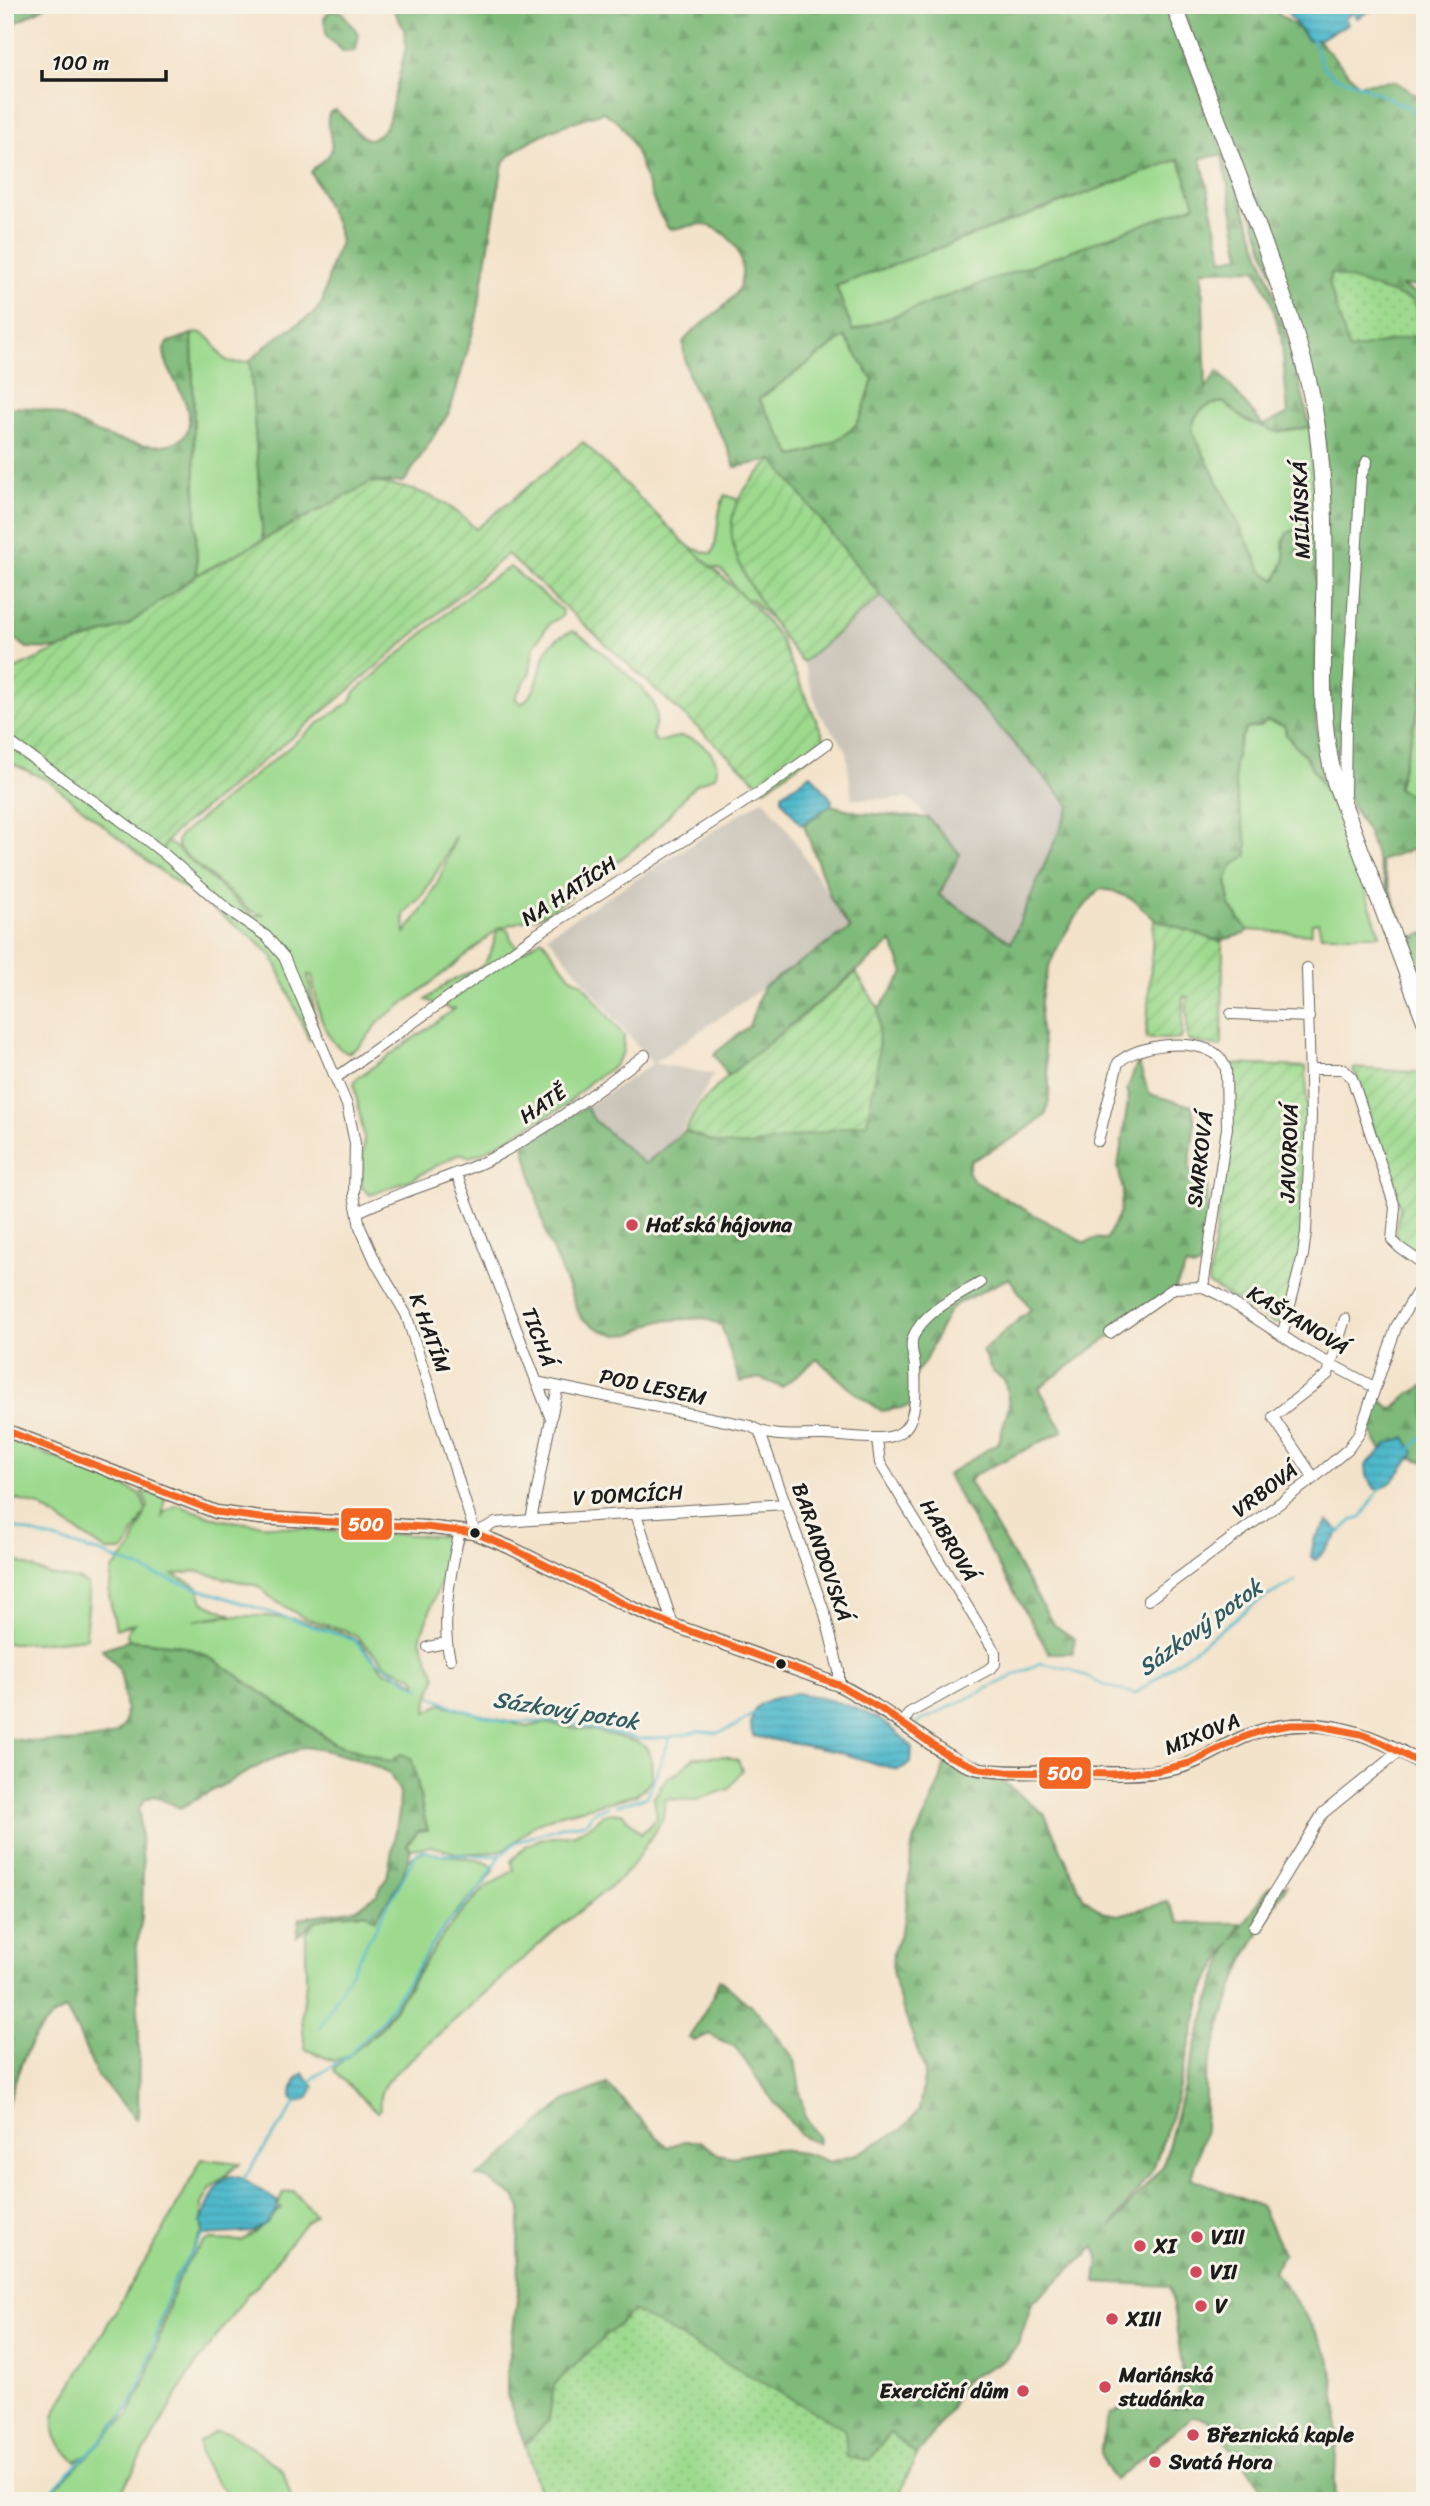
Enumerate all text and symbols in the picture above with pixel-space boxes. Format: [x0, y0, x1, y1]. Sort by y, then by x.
scale bar [42, 38, 166, 82]
text: 100 m [52, 44, 109, 82]
street label: MILÍNSKÁ [1280, 458, 1322, 560]
street label: NA HATÍCH [513, 845, 625, 937]
street label: HATĚ [511, 1073, 576, 1134]
street label: JAVOROVÁ [1268, 1101, 1310, 1204]
street label: SMRKOVÁ [1175, 1107, 1225, 1209]
place label: Haťská hájovna [645, 1206, 793, 1244]
marker: Haťská hájovna [624, 1217, 640, 1233]
street label: KAŠTANOVÁ [1240, 1274, 1358, 1367]
street label: K HATÍM [398, 1288, 462, 1378]
street label: TICHÁ [510, 1301, 569, 1375]
street label: POD LESEM [596, 1357, 710, 1417]
street label: VRBOVÁ [1223, 1451, 1308, 1528]
street label: V DOMCÍCH [572, 1473, 684, 1517]
street label: BARANDOVSKÁ [780, 1477, 864, 1629]
street label: HABROVÁ [909, 1491, 990, 1591]
line badge: 500 [340, 1507, 393, 1541]
text: 500 [348, 1508, 384, 1541]
unlabelled marker [468, 1526, 482, 1540]
water label: Sázkový potok [1129, 1567, 1273, 1687]
unlabelled marker [774, 1657, 788, 1671]
water label: Sázkový potok [490, 1679, 643, 1743]
street label: MIXOVA [1158, 1702, 1246, 1766]
line badge: 500 [1038, 1756, 1092, 1790]
text: 500 [1047, 1757, 1083, 1790]
place label: VIII [1211, 2218, 1245, 2256]
place label: XI [1152, 2227, 1178, 2265]
marker: VIII [1189, 2229, 1205, 2245]
marker: XI [1132, 2238, 1148, 2254]
place label: VII [1210, 2253, 1238, 2291]
marker: VII [1188, 2264, 1204, 2280]
place label: V [1215, 2287, 1228, 2325]
marker: V [1193, 2298, 1209, 2314]
place label: XIII [1124, 2300, 1162, 2338]
marker: XIII [1104, 2311, 1120, 2327]
place label: Mariánská studánka [1118, 2356, 1214, 2418]
place label: Exerciční dům [879, 2372, 1009, 2410]
marker: Mariánská studánka [1097, 2379, 1113, 2395]
marker: Exerciční dům [1015, 2383, 1031, 2399]
place label: Březnická kaple [1207, 2416, 1354, 2454]
marker: Březnická kaple [1185, 2427, 1201, 2443]
place label: Svatá Hora [1168, 2443, 1273, 2481]
marker: Svatá Hora [1147, 2454, 1163, 2470]

